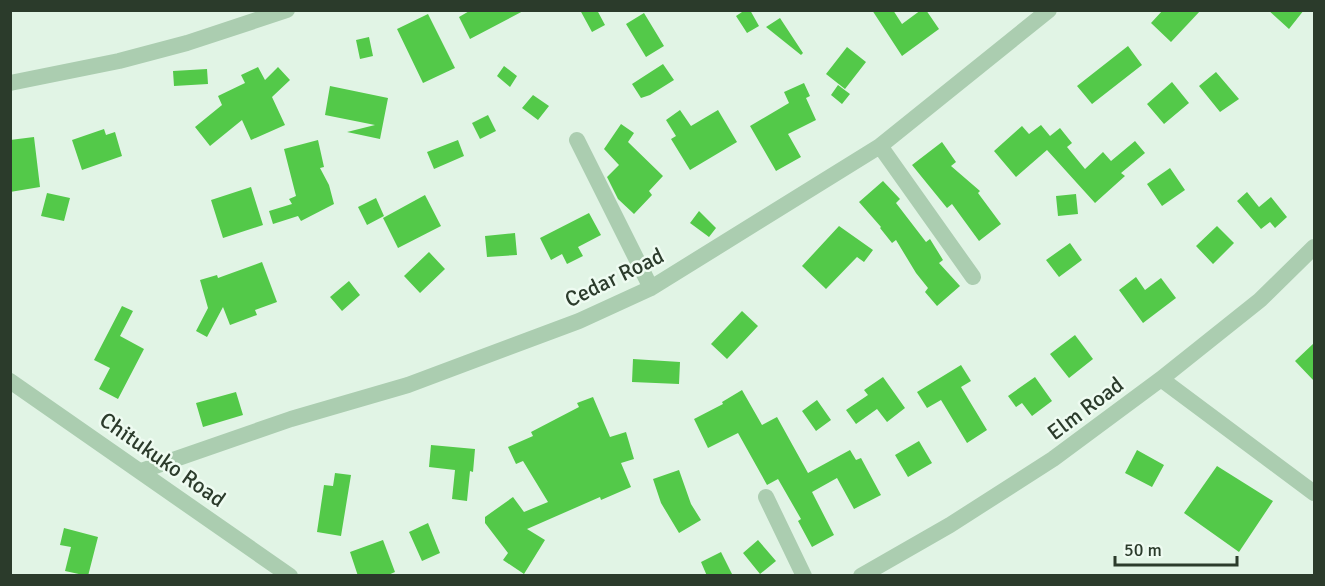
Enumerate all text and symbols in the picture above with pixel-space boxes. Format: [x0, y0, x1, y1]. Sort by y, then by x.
street label: Cedar Road [560, 242, 668, 313]
street label: Elm Road [1042, 371, 1129, 446]
street label: Chitukuko Road [95, 406, 231, 513]
scale bar [1115, 529, 1236, 567]
text: 50 m [1124, 539, 1162, 561]

